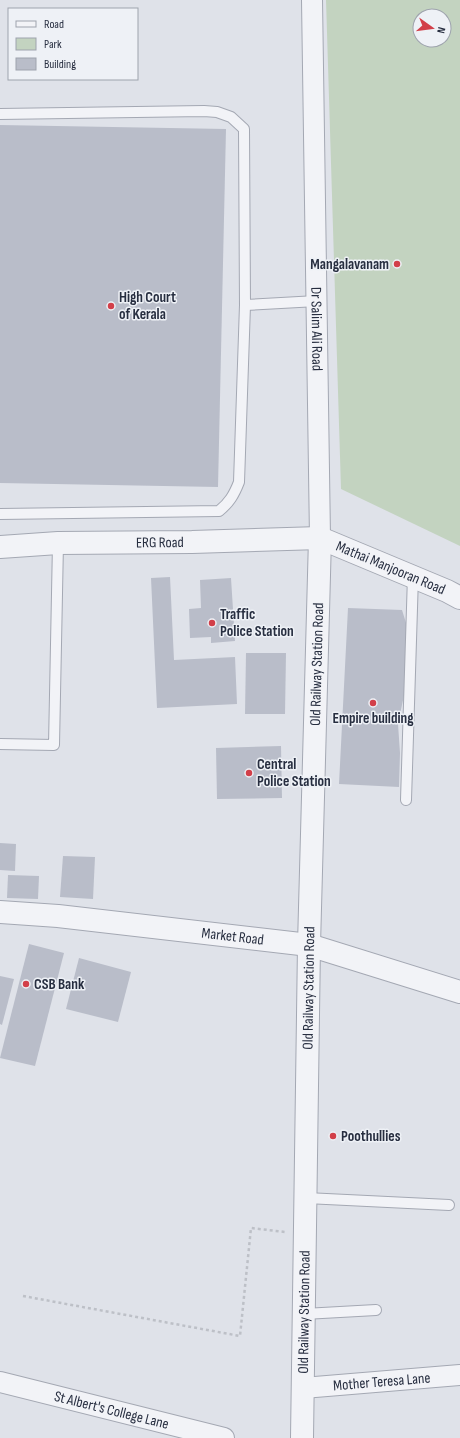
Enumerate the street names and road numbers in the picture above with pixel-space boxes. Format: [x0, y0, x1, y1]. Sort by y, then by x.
street label: Dr Salim Ali Road [307, 287, 327, 371]
street label: ERG Road [136, 533, 184, 552]
street label: Mathai Manjooran Road [333, 536, 448, 599]
street label: Old Railway Station Road [305, 602, 328, 726]
street label: Market Road [201, 923, 265, 949]
street label: Old Railway Station Road [298, 926, 319, 1050]
street label: Old Railway Station Road [293, 1250, 314, 1374]
street label: Mother Teresa Lane [332, 1368, 431, 1395]
street label: St Albert's College Lane [52, 1386, 171, 1433]

